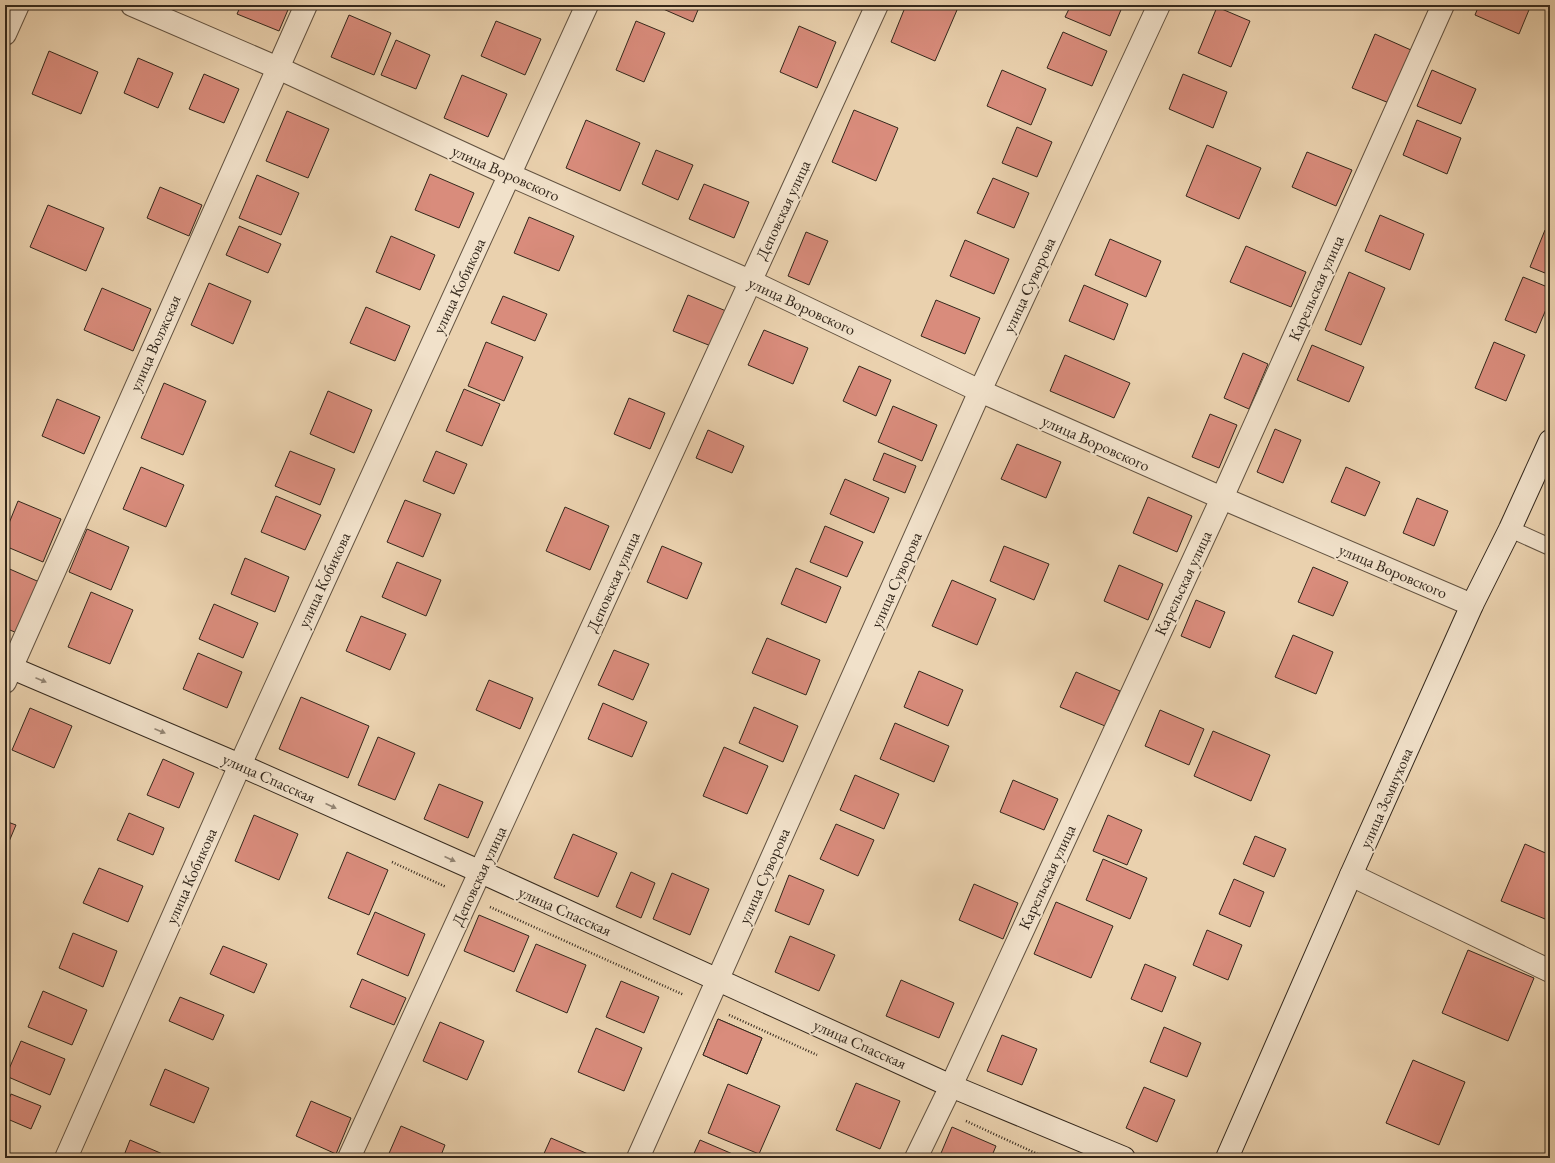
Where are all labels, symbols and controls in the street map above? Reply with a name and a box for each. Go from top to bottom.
street label: улица Воровского [449,140,563,206]
street label: Деповская улица [751,156,816,263]
street label: Карельская улица [1283,231,1349,344]
street label: улица Суворова [998,233,1061,336]
street label: улица Кобикова [428,234,491,337]
street label: улица Воровского [745,272,859,340]
street label: улица Волжская [124,292,186,394]
street label: улица Воровского [1039,410,1153,476]
street label: Карельская улица [1150,527,1217,639]
street label: улица Кобикова [293,528,356,631]
street label: Деповская улица [581,528,645,636]
street label: улица Суворова [865,528,927,631]
street label: улица Воровского [1336,539,1451,603]
one-way arrow [35,678,47,684]
one-way arrow [155,729,167,735]
street label: улица Земнухова [1354,744,1418,852]
street label: улица Спасская [219,748,319,808]
one-way arrow [325,803,337,809]
street label: Карельская улица [1014,821,1081,933]
street label: Деповская улица [447,822,512,929]
street label: улица Кобикова [160,824,222,927]
street label: улица Суворова [733,824,795,927]
one-way arrow [444,856,456,862]
street label: улица Спасская [515,881,615,941]
street label: улица Спасская [810,1014,910,1074]

